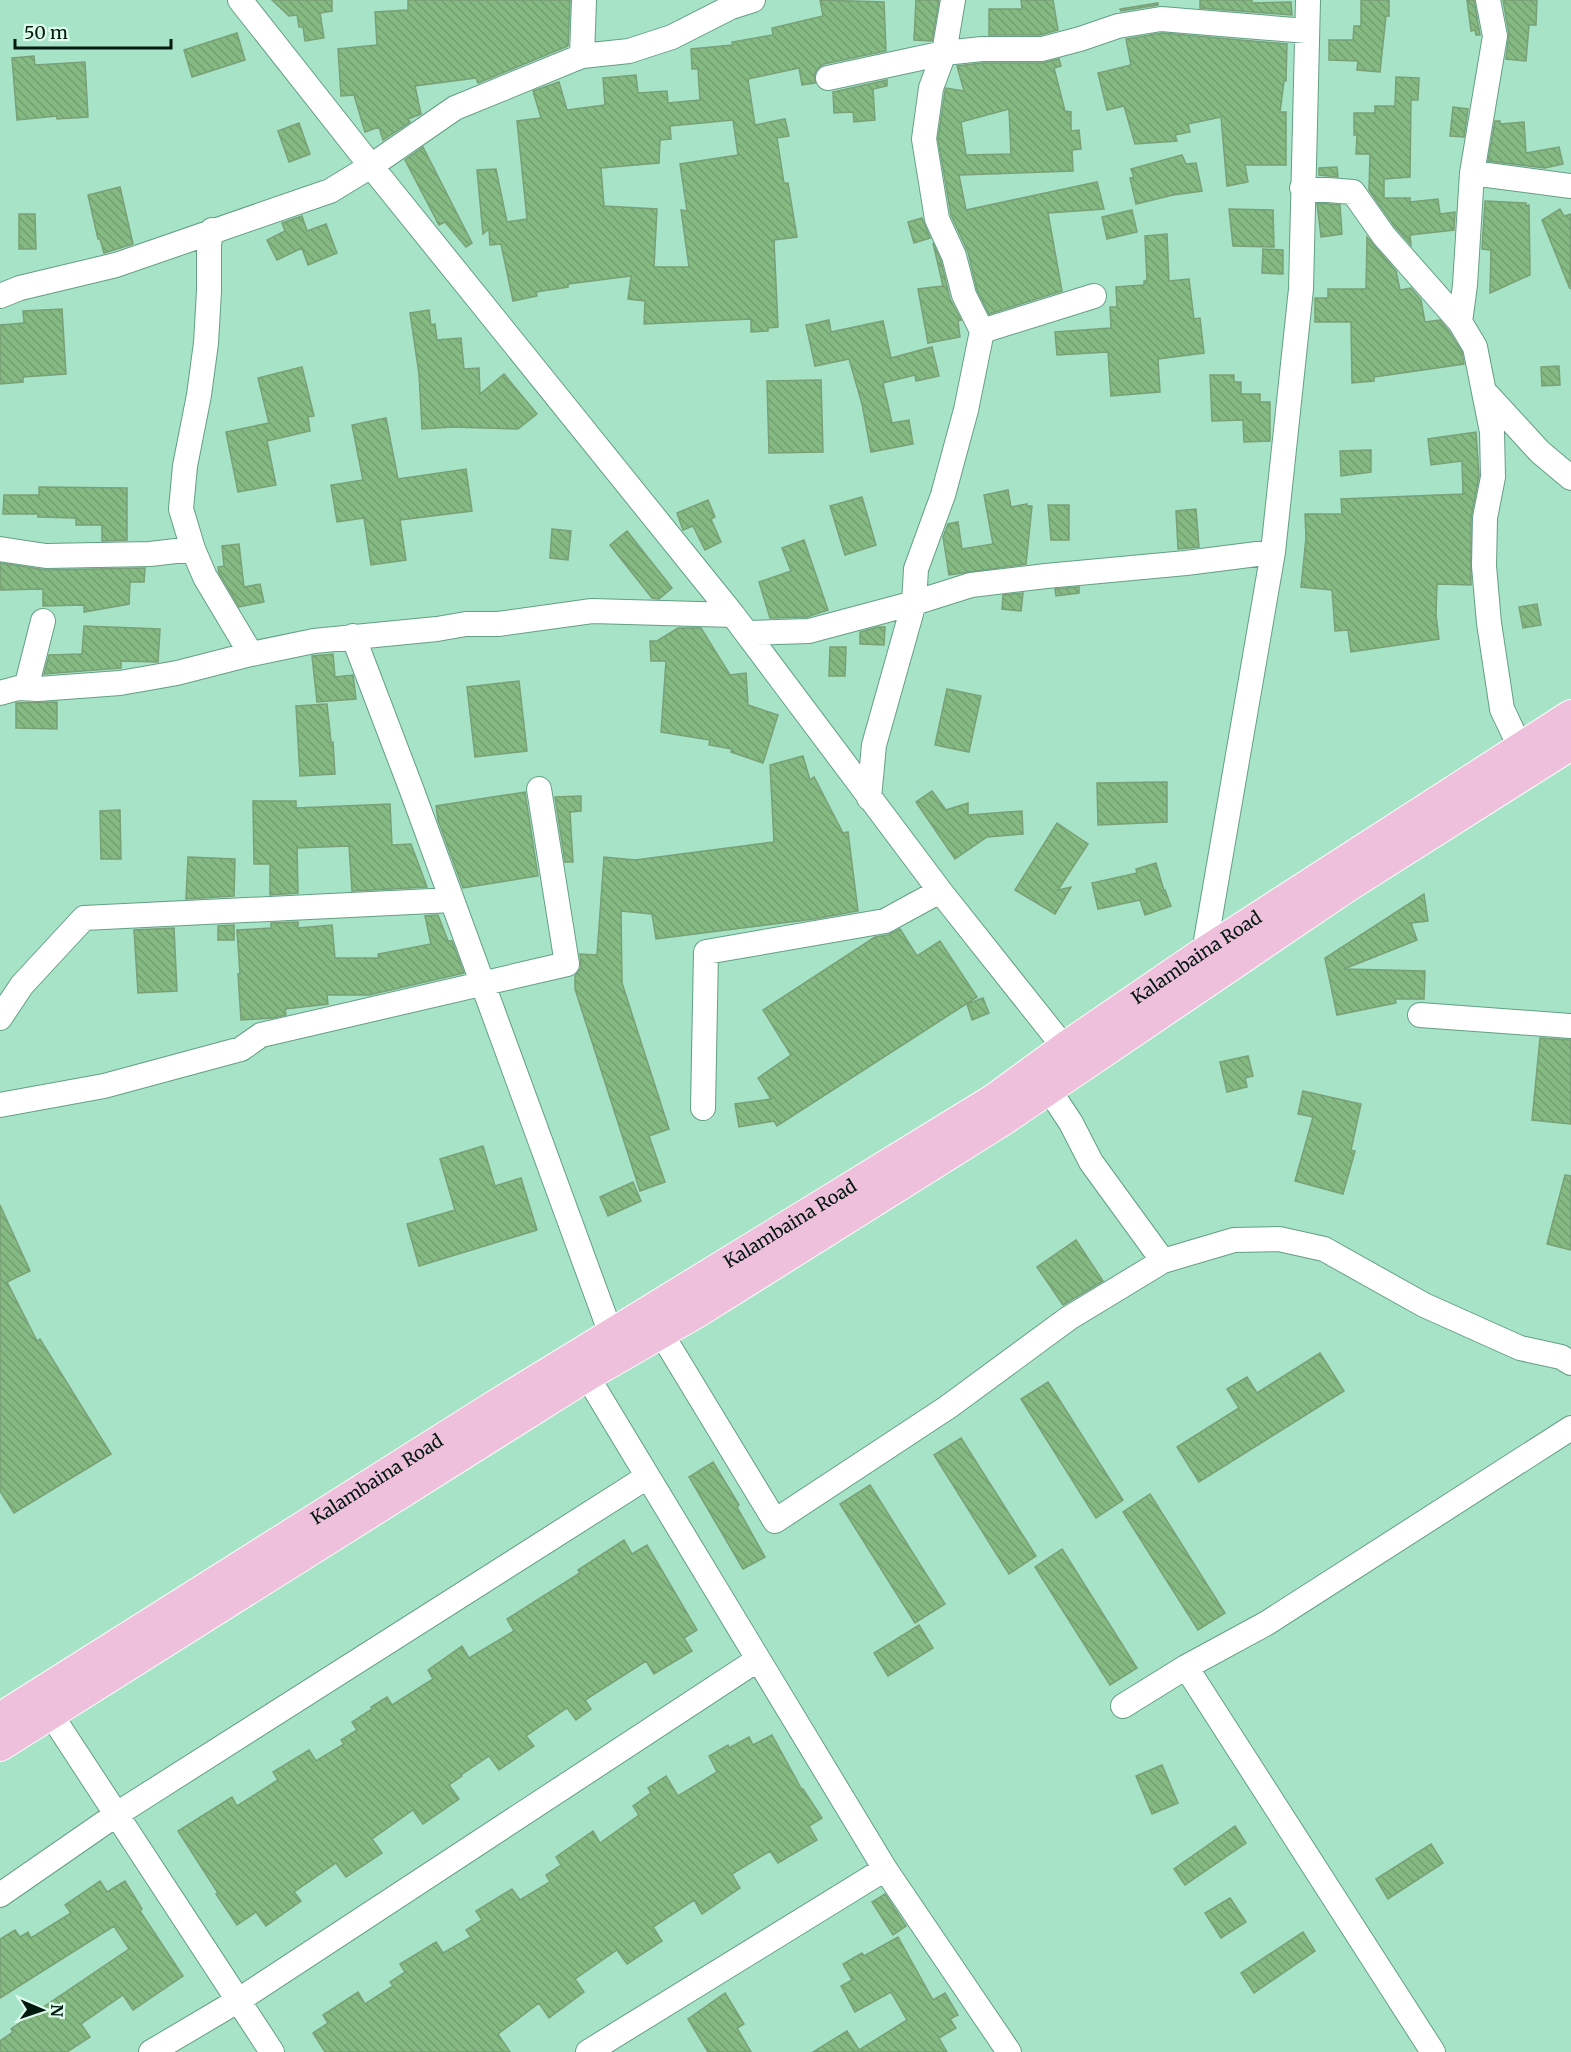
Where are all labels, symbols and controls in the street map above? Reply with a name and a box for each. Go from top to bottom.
scale bar [15,12,171,50]
text: 50 m [24,21,68,44]
street label: Kalambaina Road [1127,906,1266,1009]
street label: Kalambaina Road [719,1174,861,1273]
street label: Kalambaina Road [306,1429,447,1530]
north arrow [12,1980,72,2040]
text: N [47,2004,67,2018]

